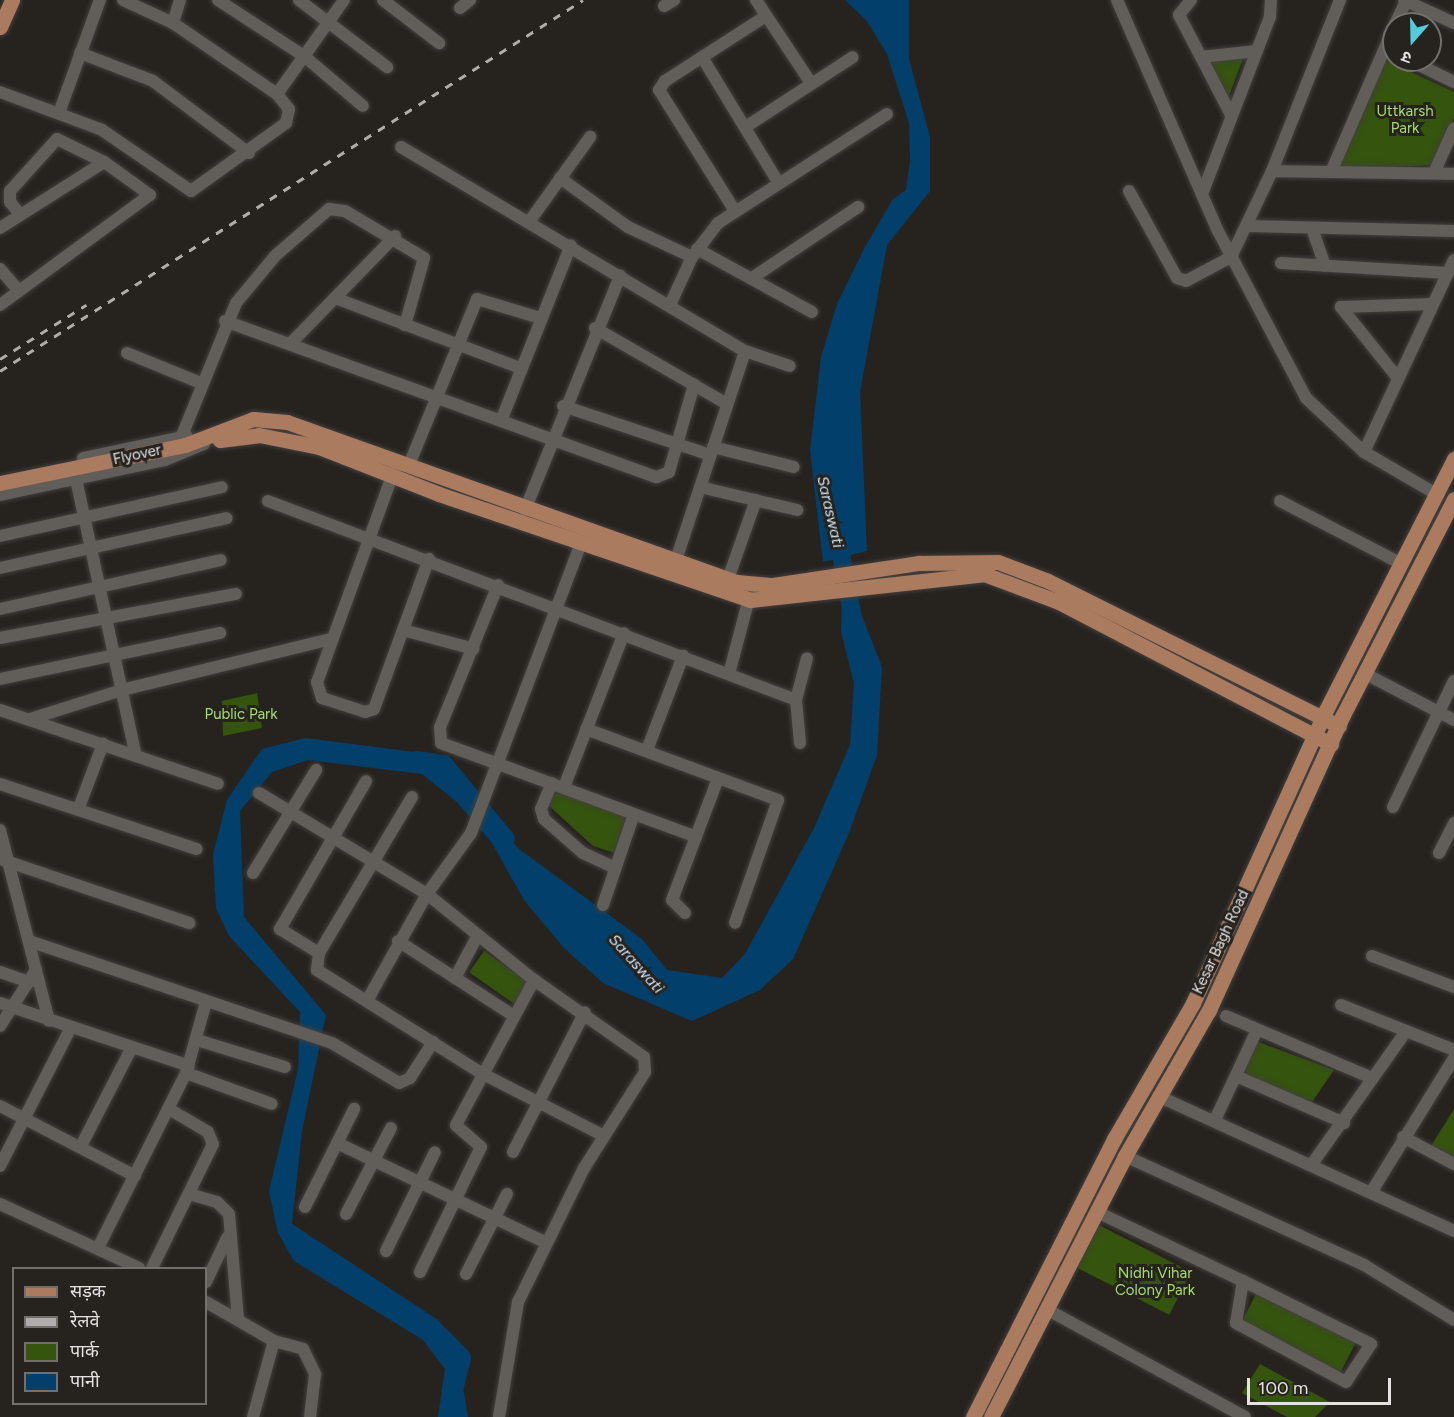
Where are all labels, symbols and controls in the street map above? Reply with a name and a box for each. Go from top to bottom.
north arrow [1382,12,1442,72]
text: उ [1399,47,1414,68]
park label: Uttkarsh Park [1376,102,1434,137]
street label: Flyover [111,441,163,469]
water label: Saraswati [812,474,848,550]
park label: Public Park [205,706,277,724]
street label: Kesar Bagh Road [1189,887,1253,997]
water label: Saraswati [604,930,668,998]
park label: Nidhi Vihar Colony Park [1115,1264,1195,1299]
legend [12,1267,207,1405]
text: सड़क [70,1280,106,1302]
text: रेलवे [70,1310,100,1332]
text: पार्क [70,1340,99,1362]
scale bar [1250,1366,1394,1404]
text: पानी [70,1370,100,1392]
text: 100 m [1258,1377,1308,1399]

